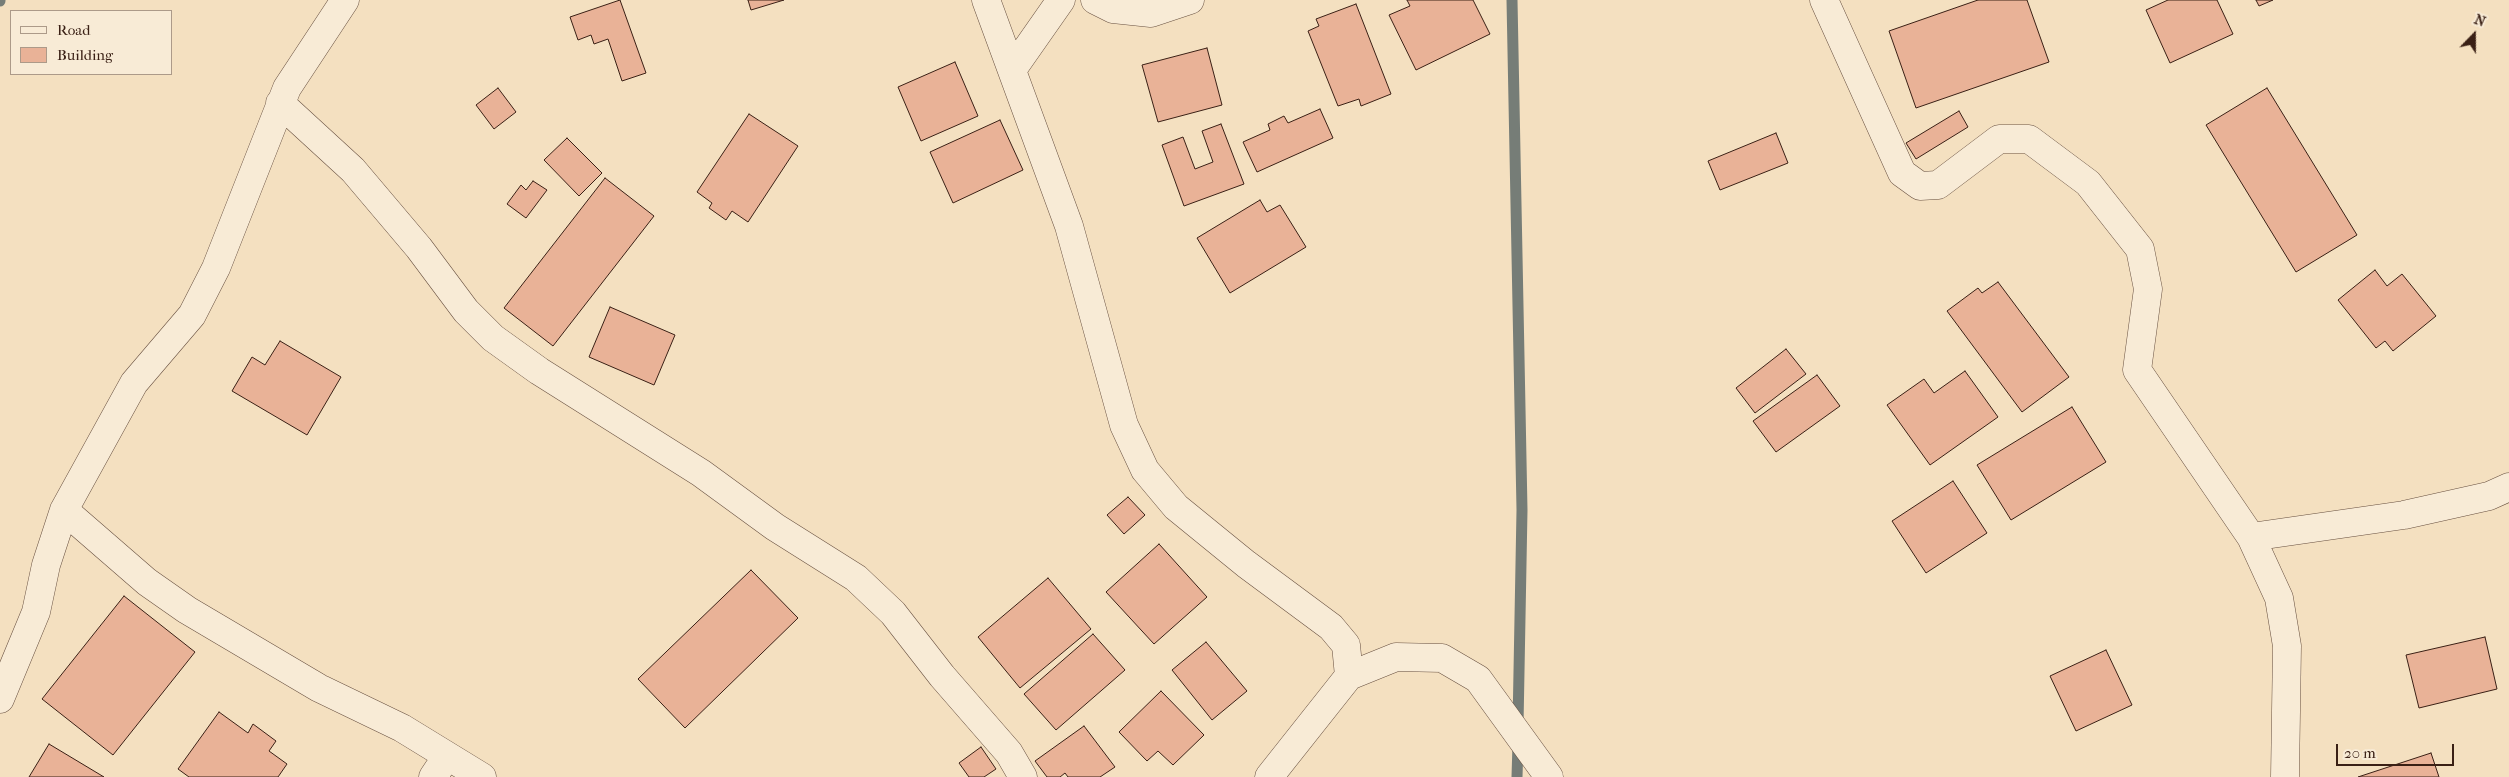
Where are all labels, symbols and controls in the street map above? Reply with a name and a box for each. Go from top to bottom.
legend [10,10,172,75]
north arrow [2449,10,2499,60]
text: N [2472,11,2488,30]
text: Road [57,21,90,39]
text: Building [57,46,113,64]
scale bar [2339,734,2456,766]
text: 20 m [2344,744,2376,762]

